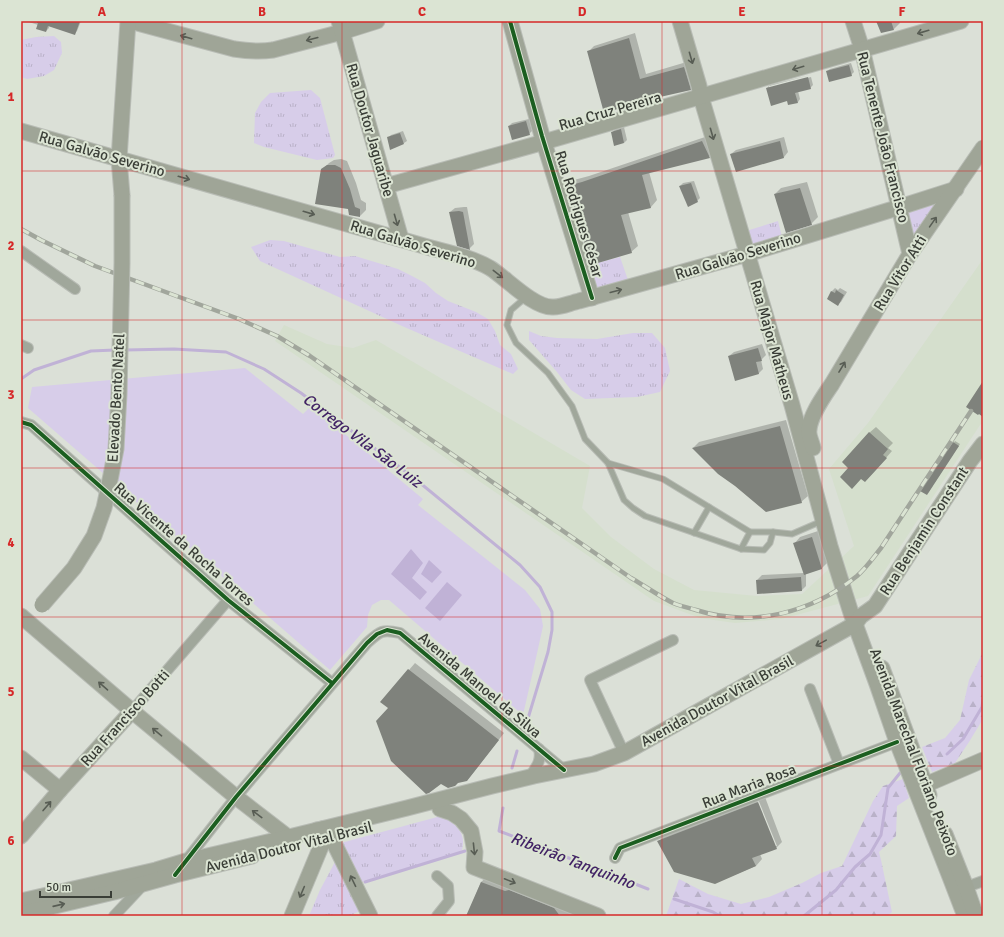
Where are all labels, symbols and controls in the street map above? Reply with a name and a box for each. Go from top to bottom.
text: A [98,4,107,20]
text: B [258,4,266,20]
text: C [418,4,426,20]
text: D [578,4,587,20]
text: E [738,4,746,20]
text: F [899,4,906,20]
one-way arrow [917,29,930,36]
one-way arrow [179,33,192,40]
one-way arrow [306,36,319,43]
street label: Rua Tenente João Francisco [853,50,913,225]
one-way arrow [688,52,695,65]
street label: Rua Doutor Jaguaribe [342,61,398,199]
one-way arrow [792,65,805,72]
street label: Rua Cruz Pereira [557,88,663,134]
text: 1 [7,89,15,105]
street label: Rua Galvão Severino [37,127,167,181]
one-way arrow [709,128,716,141]
street label: Rua Rodrigues César [551,148,607,280]
one-way arrow [177,174,190,182]
one-way arrow [302,210,315,217]
one-way arrow [393,213,400,226]
street label: Rua Galvão Severino [348,216,478,272]
one-way arrow [929,216,937,227]
street label: Rua Galvão Severino [673,228,803,284]
street label: Rua Vitor Atti [870,232,930,314]
text: 2 [7,238,15,254]
one-way arrow [493,270,504,279]
street label: Rua Major Matheus [746,278,798,402]
one-way arrow [609,287,622,294]
street label: Elevado Bento Natel [104,333,128,463]
one-way arrow [839,361,847,373]
text: 3 [7,387,15,403]
water label: Corrego Vila São Luiz [299,389,428,493]
street label: Rua Benjamin Constant [876,463,972,599]
street label: Rua Vicente da Rocha Torres [110,478,258,610]
text: 4 [7,535,15,551]
street label: Avenida Manoel da Silva [415,628,545,742]
one-way arrow [815,639,827,647]
street label: Avenida Marechal Floriano Peixoto [866,646,962,858]
street label: Avenida Doutor Vital Brasil [638,652,796,750]
street label: Rua Francisco Botti [77,666,173,770]
one-way arrow [97,682,108,691]
text: 5 [7,684,15,700]
one-way arrow [151,727,162,736]
street label: Rua Maria Rosa [700,760,798,812]
one-way arrow [42,801,51,811]
one-way arrow [252,810,263,818]
street label: Avenida Doutor Vital Brasil [204,817,374,877]
water label: Ribeirão Tanquinho [508,828,638,894]
text: 6 [7,833,15,849]
one-way arrow [470,842,478,855]
scale bar [40,873,111,899]
one-way arrow [349,875,356,887]
one-way arrow [504,878,516,885]
text: 50 m [46,880,71,895]
one-way arrow [298,885,305,897]
one-way arrow [52,901,65,908]

